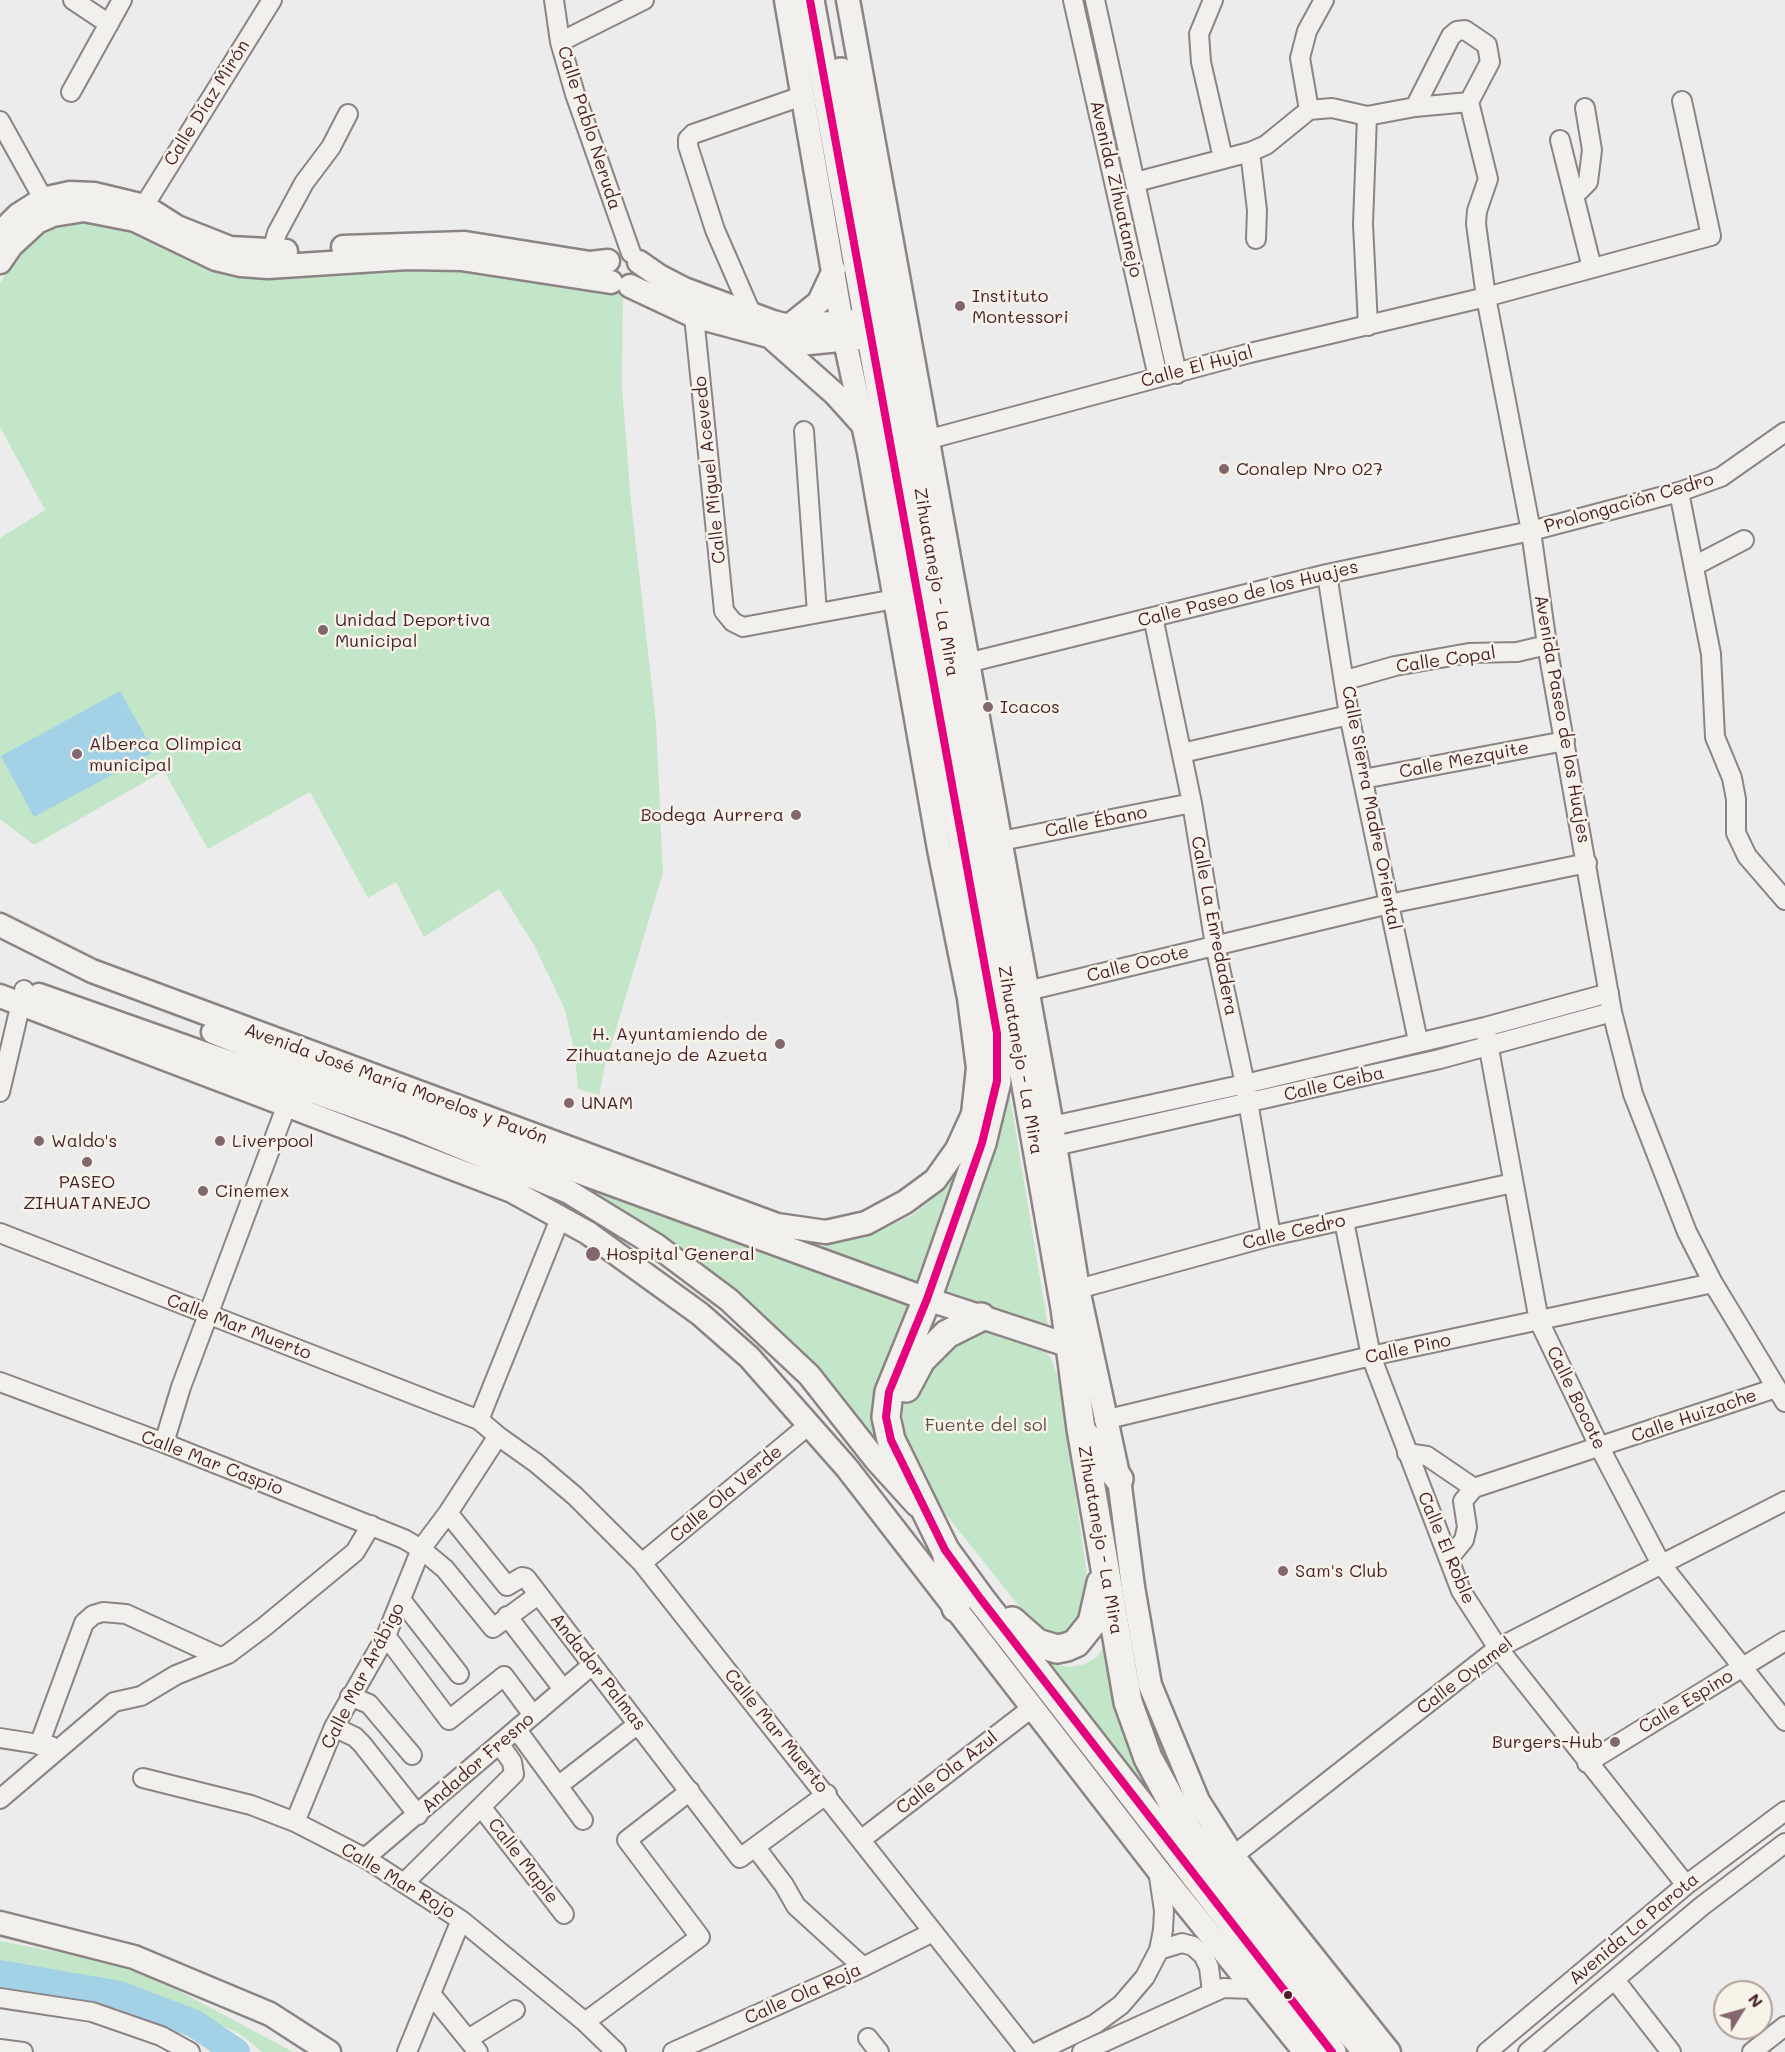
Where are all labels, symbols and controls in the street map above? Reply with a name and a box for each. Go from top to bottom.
street label: Calle Díaz Mirón [160,36,254,170]
street label: Calle Pablo Neruda [552,44,626,212]
street label: Avenida Zihuatanejo [1085,98,1147,280]
place label: Instituto Montessori [972,285,1069,328]
marker: Instituto Montessori [953,299,967,313]
street label: Calle El Hujal [1139,342,1255,392]
street label: Calle Miguel Acevedo [689,375,731,565]
place label: Conalep Nro 027 [1236,458,1383,480]
marker: Conalep Nro 027 [1217,462,1231,476]
street label: Prolongación Cedro [1542,468,1716,538]
street label: Zihuatanejo - La Mira [909,486,963,678]
street label: Calle Paseo de los Huajes [1136,556,1360,632]
street label: Avenida Paseo de los Huajes [1530,593,1594,845]
place label: Unidad Deportiva Municipal [335,609,491,652]
marker: Unidad Deportiva Municipal [316,623,330,637]
street label: Calle Copal [1395,642,1497,678]
street label: Calle Sierra Madre Oriental [1337,684,1405,932]
place label: Icacos [1000,696,1060,718]
marker: Icacos [981,700,995,714]
place label: Alberca Olimpica municipal [89,733,242,776]
street label: Calle Mezquite [1397,737,1531,783]
marker: Alberca Olimpica municipal [70,747,84,761]
street label: Calle Ébano [1043,802,1149,842]
place label: Bodega Aurrera [640,804,784,826]
marker: Bodega Aurrera [789,808,803,822]
street label: Calle La Enredadera [1186,834,1242,1018]
street label: Calle Ocote [1085,941,1191,987]
street label: Zihuatanejo - La Mira [993,964,1047,1156]
street label: Avenida José María Morelos y Pavón [241,1019,551,1149]
place label: H. Ayuntamiendo de Zihuatanejo de Azueta [566,1023,768,1066]
marker: H. Ayuntamiendo de Zihuatanejo de Azueta [773,1037,787,1051]
street label: Calle Ceiba [1282,1062,1386,1106]
place label: UNAM [581,1092,633,1114]
marker: UNAM [562,1096,576,1110]
place label: Waldo's [51,1130,117,1152]
place label: Liverpool [232,1130,314,1152]
marker: Waldo's [32,1134,46,1148]
marker: Liverpool [213,1134,227,1148]
marker: PASEO ZIHUATANEJO [80,1155,94,1169]
place label: PASEO ZIHUATANEJO [23,1171,151,1214]
place label: Cinemex [215,1180,289,1202]
marker: Cinemex [196,1184,210,1198]
street label: Calle Cedro [1240,1210,1348,1254]
place label: Hospital General [606,1243,755,1265]
marker: Hospital General [584,1245,602,1263]
street label: Calle Mar Muerto [164,1289,314,1365]
street label: Calle Pino [1363,1329,1453,1369]
street label: Calle Bocote [1542,1343,1610,1453]
street label: Calle Huizache [1628,1384,1760,1448]
park label: Fuente del sol [925,1414,1047,1436]
street label: Calle Mar Caspio [138,1426,286,1500]
street label: Calle Ola Verde [665,1441,787,1547]
street label: Zihuatanejo - La Mira [1073,1444,1127,1636]
street label: Calle El Roble [1413,1489,1479,1607]
place label: Sam's Club [1295,1560,1388,1582]
marker: Sam's Club [1276,1564,1290,1578]
street label: Calle Mar Arábigo [317,1599,409,1753]
street label: Andador Palmas [545,1609,651,1735]
street label: Calle Oyamel [1413,1633,1517,1719]
street label: Calle Mar Muerto [719,1665,833,1797]
street label: Calle Espino [1635,1665,1737,1739]
street label: Andador Fresno [417,1708,539,1818]
street label: Calle Ola Azul [892,1727,1002,1819]
place label: Burgers-Hub [1492,1731,1603,1753]
marker: Burgers-Hub [1608,1735,1622,1749]
street label: Calle Maple [483,1814,563,1908]
street label: Calle Mar Rojo [337,1838,459,1924]
street label: Avenida La Parota [1565,1868,1703,1990]
street label: Calle Ola Roja [741,1959,865,2029]
north arrow [1713,1980,1773,2040]
unlabelled marker [1282,1989,1294,2001]
text: N [1744,1989,1768,2011]

